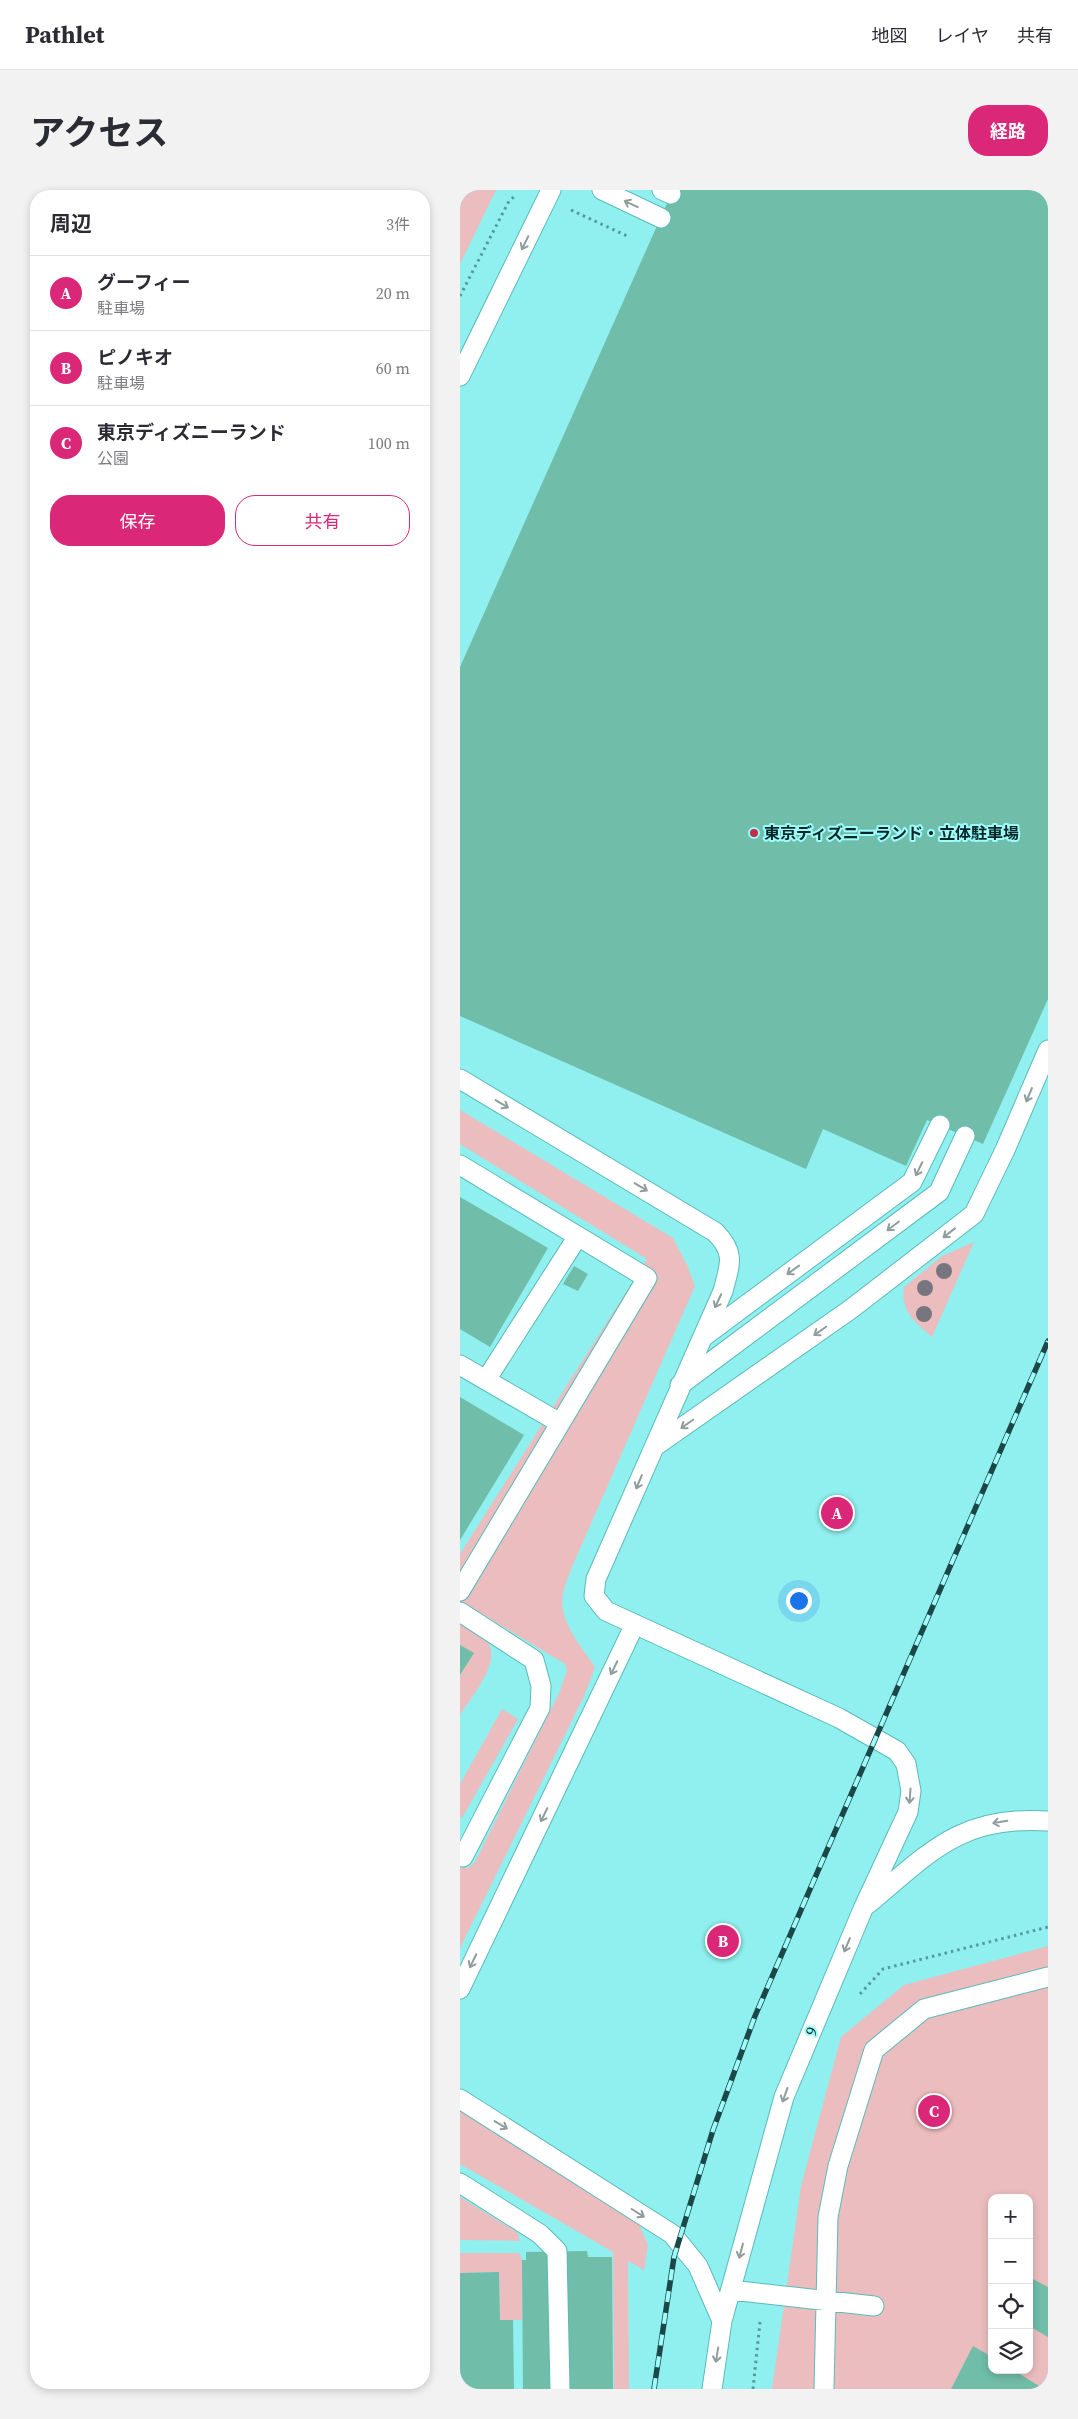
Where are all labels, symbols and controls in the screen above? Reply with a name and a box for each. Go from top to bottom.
text: Pathlet [25,18,104,51]
text: 地図 [872,23,908,48]
text: レイヤ [936,23,989,48]
text: 共有 [1017,23,1053,48]
button: 経路 [968,105,1048,156]
text: アクセス [30,109,168,157]
one-way arrow [624,199,639,208]
text: 周辺 [50,209,92,238]
text: 3件 [386,213,410,235]
one-way arrow [520,235,529,250]
text: グーフィー [97,269,190,295]
text: A [61,282,71,304]
text: 20 m [376,282,410,304]
text: 駐車場 [97,297,145,319]
text: ピノキオ [97,344,173,370]
text: B [61,357,71,379]
text: 60 m [376,357,410,379]
text: 駐車場 [97,372,145,394]
text: 東京ディズニーランド [97,419,286,445]
text: C [61,432,71,454]
text: 100 m [368,432,410,454]
text: 公園 [97,447,129,469]
button: 保存 [50,495,225,546]
button: 共有 [235,495,410,546]
place label: 東京ディズニーランド・立体駐車場 [764,822,1019,844]
marker: 東京ディズニーランド・立体駐車場 [748,827,760,839]
one-way arrow [1023,1087,1033,1102]
one-way arrow [494,1100,508,1110]
one-way arrow [913,1161,923,1176]
one-way arrow [634,1183,648,1193]
one-way arrow [886,1221,900,1231]
one-way arrow [943,1228,956,1239]
one-way arrow [786,1265,800,1275]
one-way arrow [713,1293,722,1308]
one-way arrow [813,1326,827,1336]
one-way arrow [680,1419,694,1429]
one-way arrow [634,1474,644,1489]
pin: A [821,1494,853,1532]
your location [786,1588,812,1614]
one-way arrow [609,1660,618,1675]
one-way arrow [905,1788,915,1804]
one-way arrow [539,1807,548,1822]
one-way arrow [992,1818,1008,1828]
pin: B [707,1922,739,1960]
one-way arrow [842,1937,852,1952]
one-way arrow [468,1953,477,1968]
street label: 9 [799,2023,823,2039]
one-way arrow [780,2087,789,2102]
pin: C [918,2092,950,2130]
one-way arrow [494,2120,508,2130]
map controls [988,2194,1033,2374]
button: + [988,2194,1033,2239]
one-way arrow [631,2208,645,2218]
button: − [988,2239,1033,2284]
one-way arrow [735,2243,745,2259]
button: locate [988,2284,1033,2329]
button: layers [988,2329,1033,2374]
one-way arrow [711,2347,721,2363]

